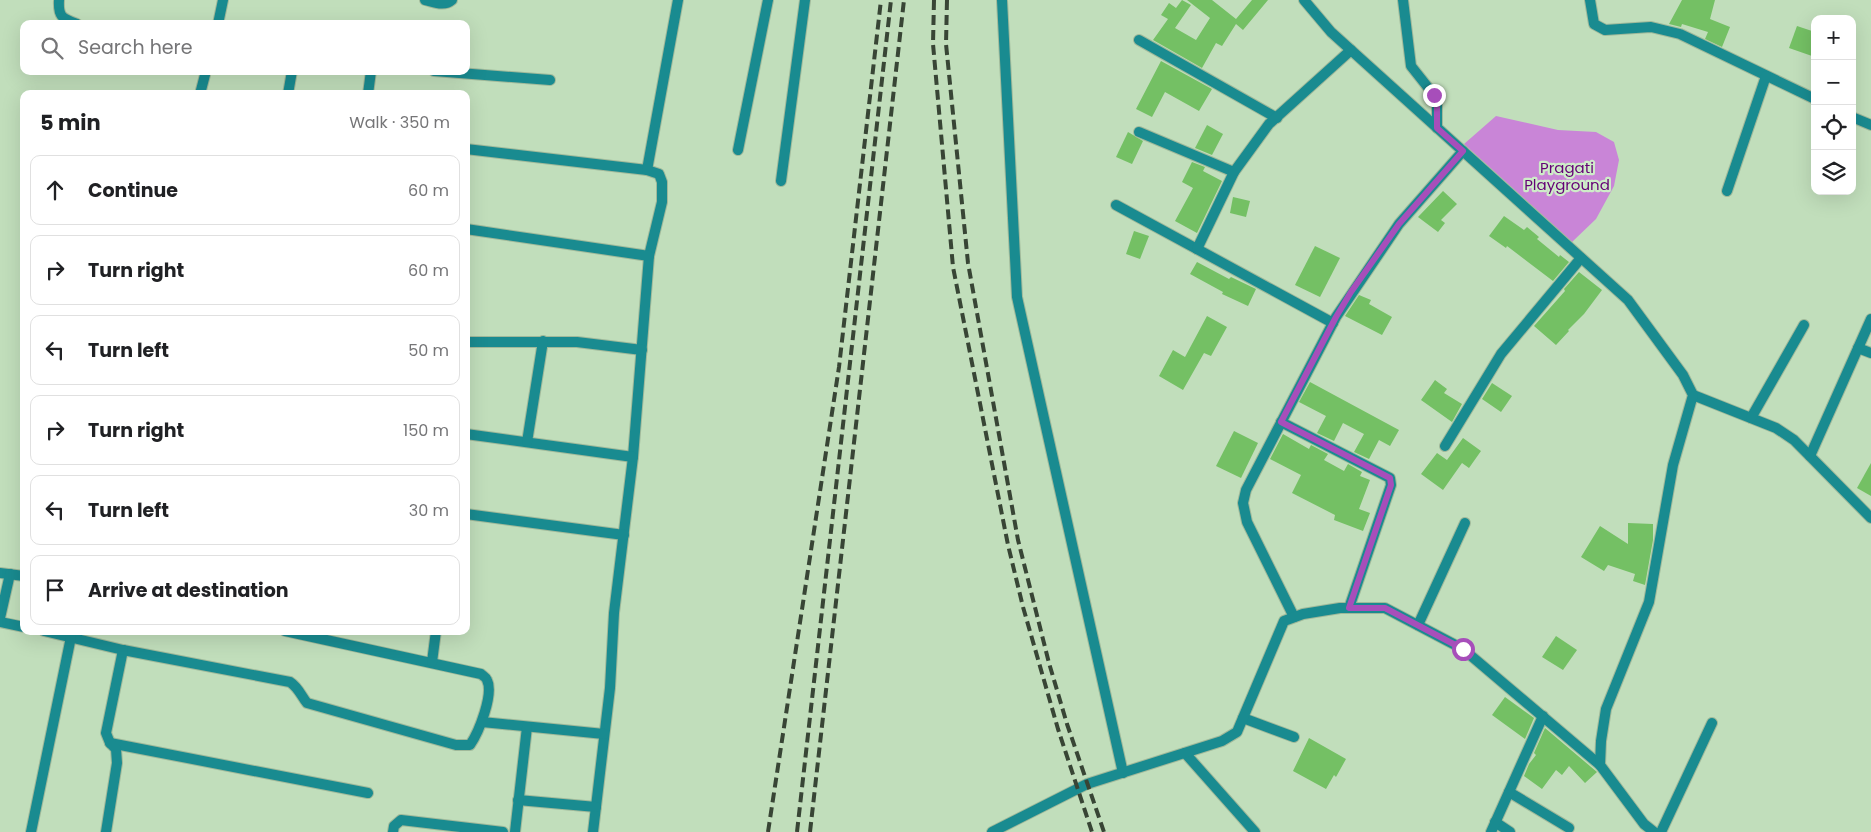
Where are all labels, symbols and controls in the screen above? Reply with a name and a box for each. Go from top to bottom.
map controls [1811,15,1856,195]
button: + [1811,15,1856,60]
search box [20,20,470,75]
icon: search [38,34,66,62]
text: Search here [78,34,192,61]
button: − [1811,60,1856,105]
route end [1423,84,1446,107]
button: locate [1811,105,1856,150]
text: 5 min [40,108,101,137]
text: Walk · 350 m [349,111,450,134]
button: layers [1811,150,1856,195]
park label: Pragati Playground [1524,157,1610,195]
icon: ahead [41,176,69,204]
text: Continue [88,177,178,204]
text: 60 m [408,179,449,202]
icon: right [41,256,69,284]
text: Turn right [88,257,184,284]
text: 60 m [408,259,449,282]
icon: left [41,336,69,364]
text: Turn left [88,337,169,364]
text: 50 m [408,339,449,362]
icon: right [41,416,69,444]
text: Turn right [88,417,184,444]
text: 150 m [403,419,449,442]
icon: left [41,496,69,524]
text: Turn left [88,497,169,524]
text: 30 m [409,499,449,522]
icon: arrive [41,576,69,604]
text: Arrive at destination [88,577,289,604]
route start [1452,638,1475,661]

